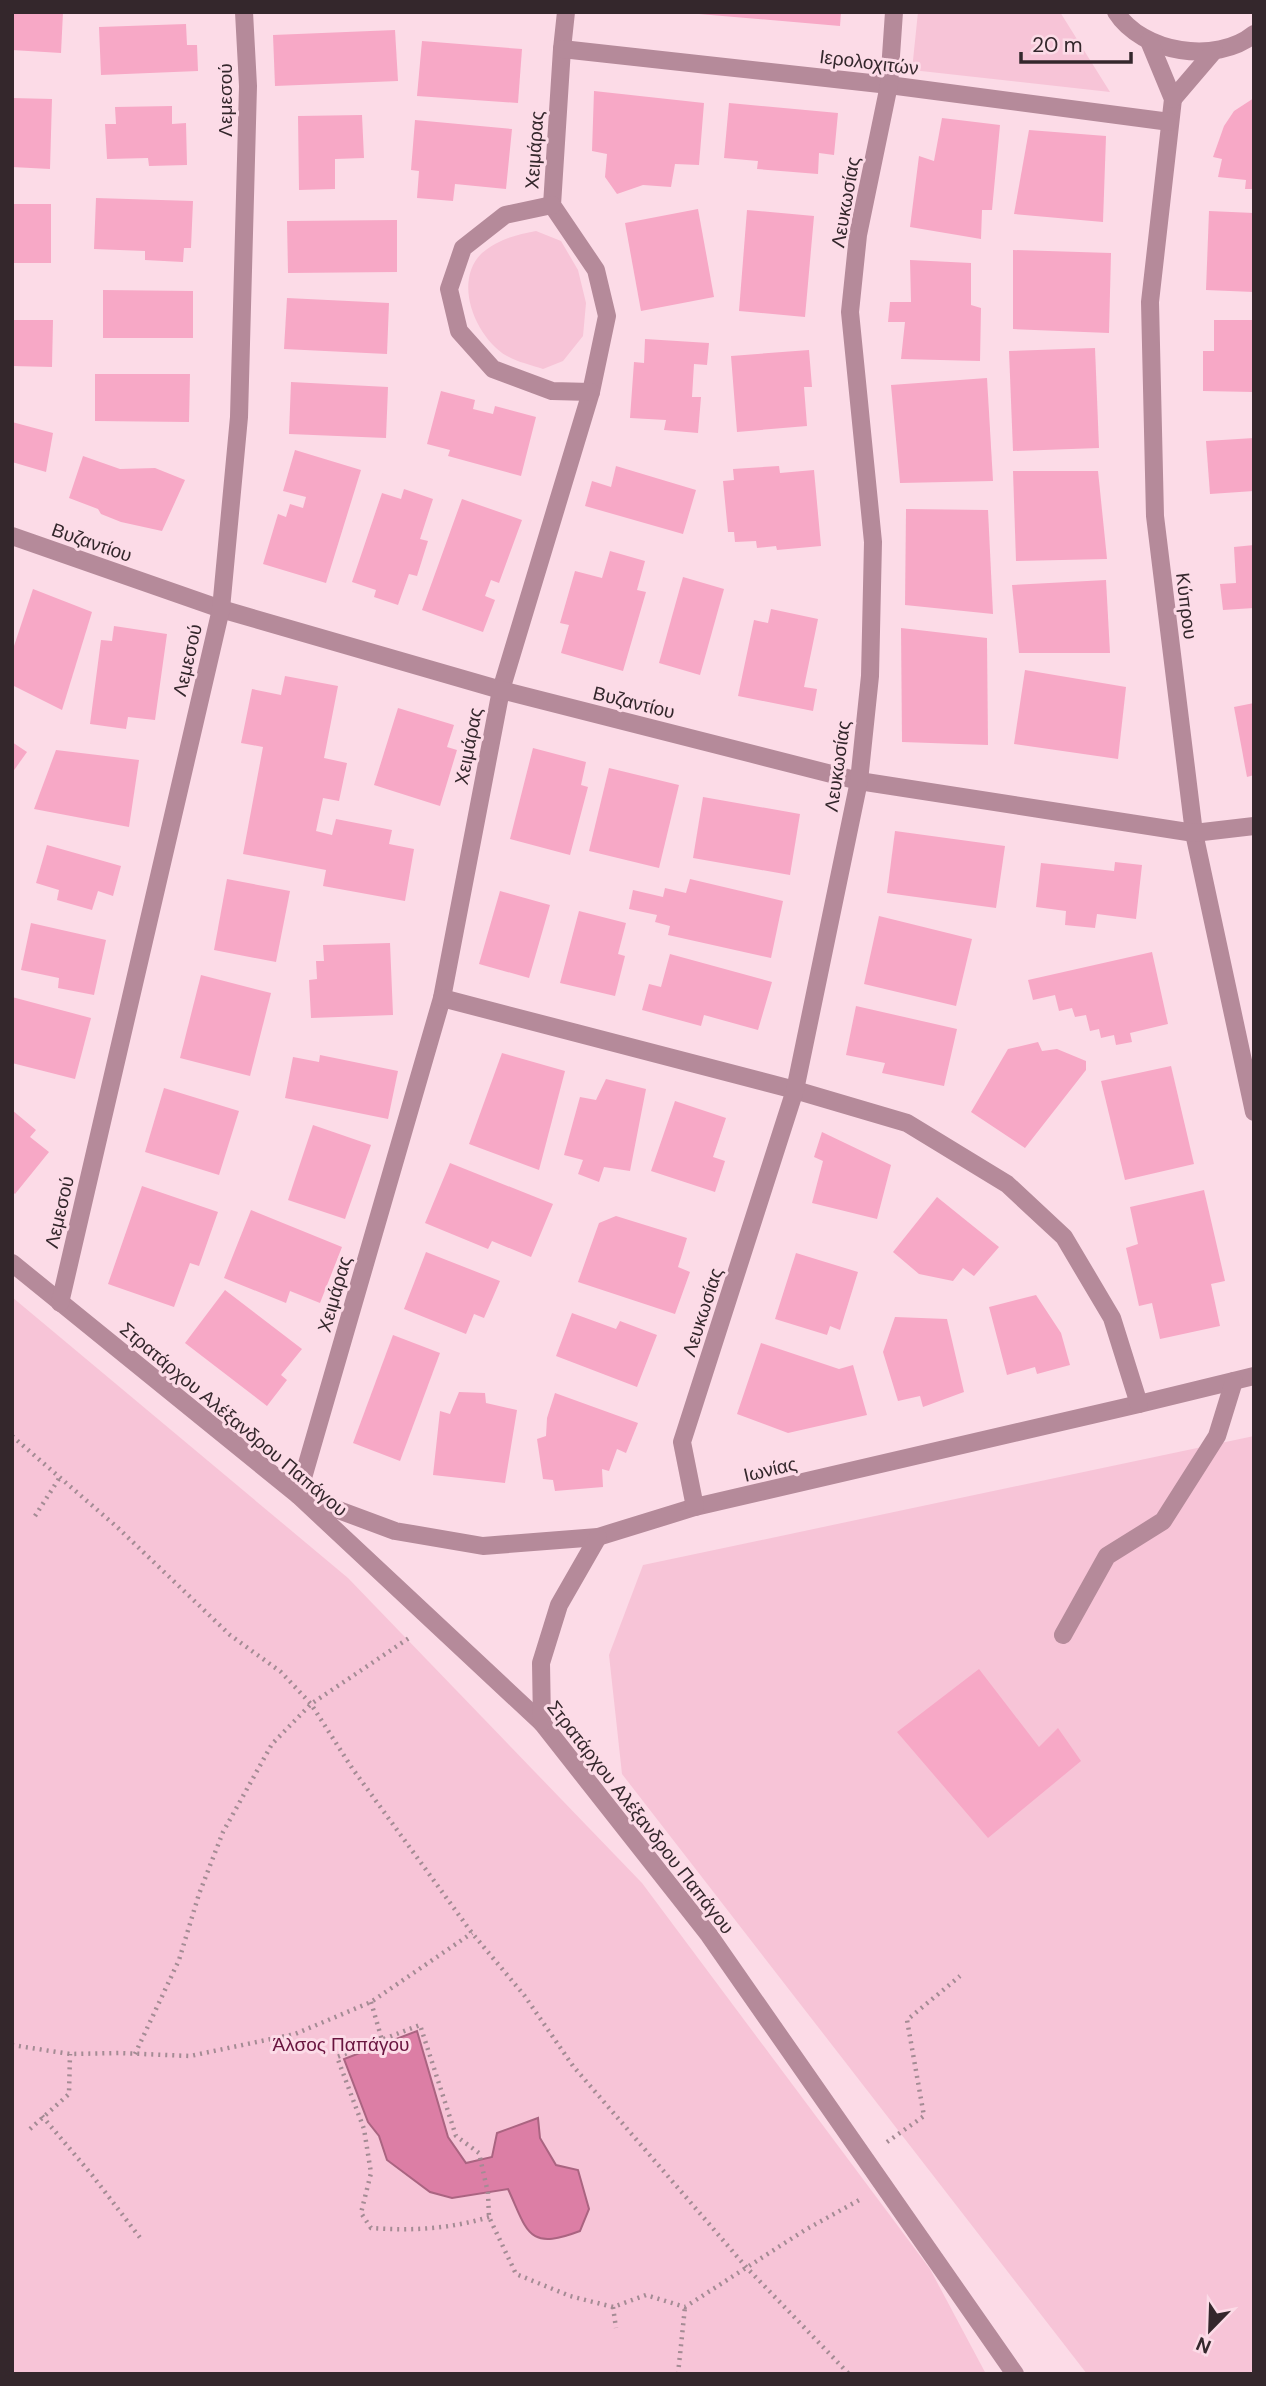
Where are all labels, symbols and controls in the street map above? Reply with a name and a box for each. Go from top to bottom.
scale bar [1021,21,1131,65]
text: 20 m [1032,31,1083,59]
street label: Ιερολοχιτών [818,44,920,81]
street label: Λεμεσού [213,63,238,137]
street label: Χειμάρας [519,110,550,190]
street label: Λευκωσίας [825,155,866,249]
street label: Βυζαντίου [48,517,135,568]
street label: Κύπρου [1170,571,1203,641]
street label: Λεμεσού [167,622,208,699]
street label: Βυζαντίου [590,680,677,725]
street label: Χειμάρας [449,705,488,787]
street label: Λευκωσίας [819,719,856,813]
street label: Λεμεσού [39,1174,80,1251]
street label: Χειμάρας [312,1253,357,1335]
street label: Λευκωσίας [676,1265,729,1360]
street label: Στρατάρχου Αλέξανδρου Παπάγου [115,1317,353,1522]
street label: Ιωνίας [741,1451,799,1488]
street label: Στρατάρχου Αλέξανδρου Παπάγου [542,1696,740,1939]
park label: Άλσος Παπάγου [273,2032,409,2057]
north arrow [1175,2295,1245,2365]
text: N [1192,2331,1215,2359]

